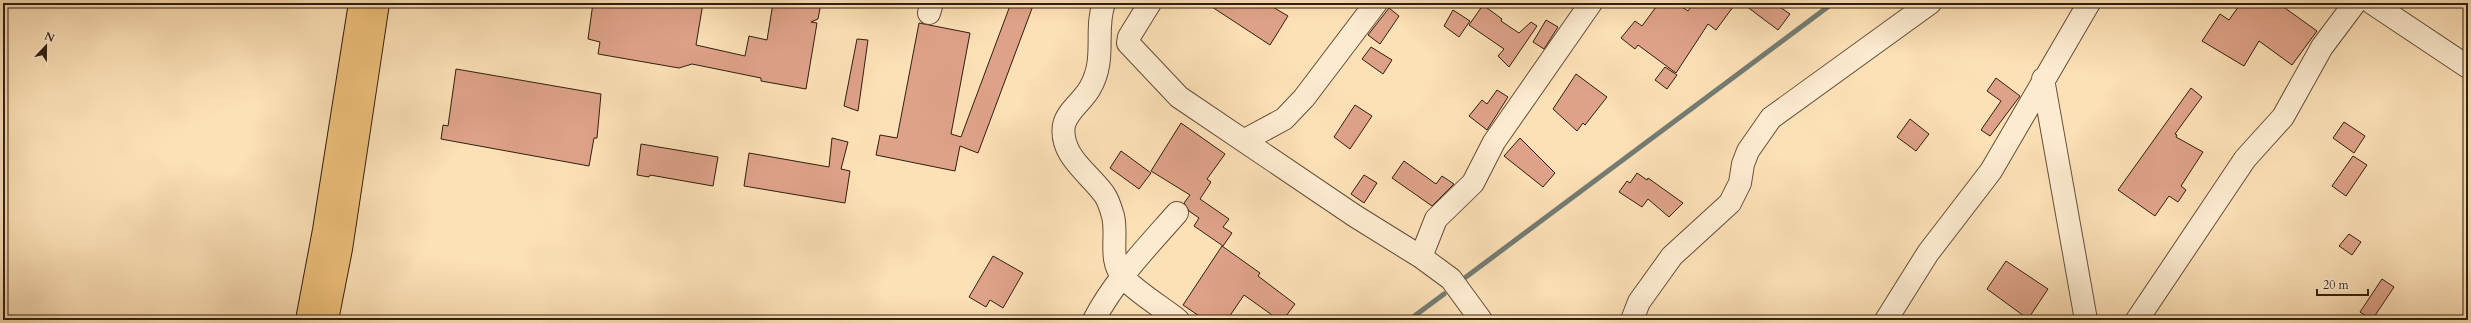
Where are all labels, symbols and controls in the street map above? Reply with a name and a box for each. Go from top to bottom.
north arrow [26,26,66,66]
text: N [42,28,57,46]
scale bar [2317,271,2368,297]
text: 20 m [2323,277,2350,293]

